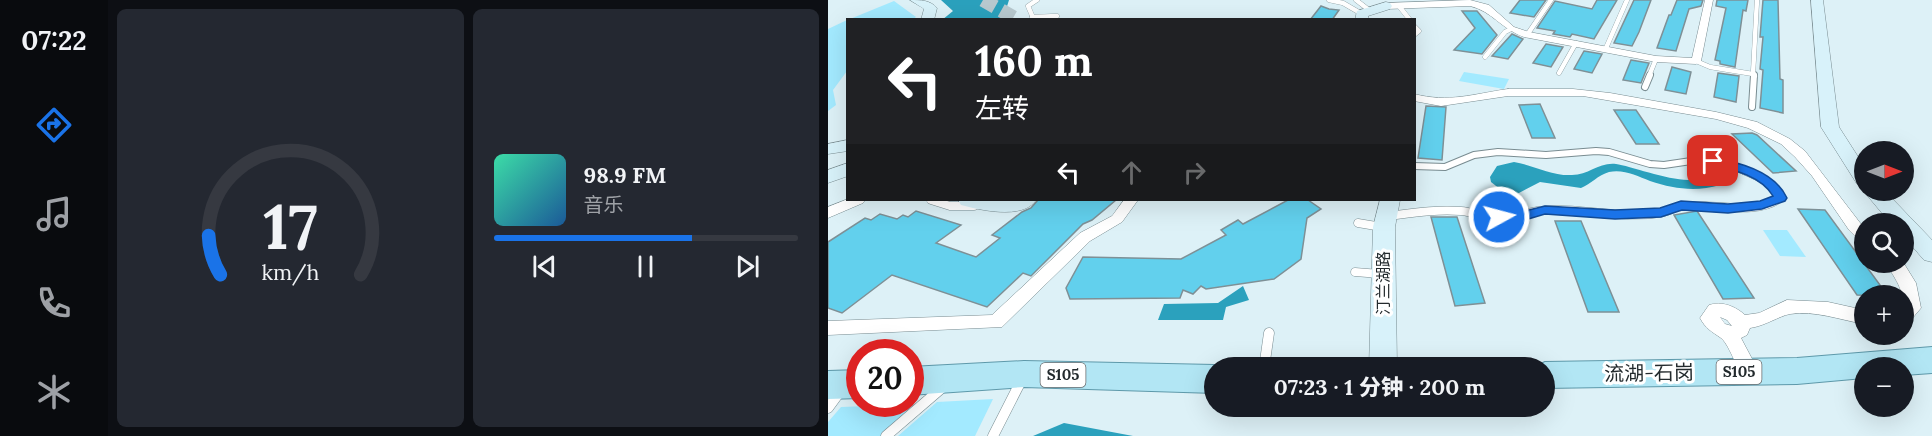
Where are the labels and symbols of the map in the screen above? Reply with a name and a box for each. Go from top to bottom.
pin [1687,135,1738,186]
north arrow [1854,141,1914,201]
position arrow [1467,185,1531,249]
street label: 汀兰湖路 [1373,251,1393,315]
speed limit sign: 20 [846,339,924,417]
street label: 流湖-石岗 [1604,359,1694,386]
road number: S105 [1716,360,1762,384]
road number: S105 [1040,363,1086,387]

